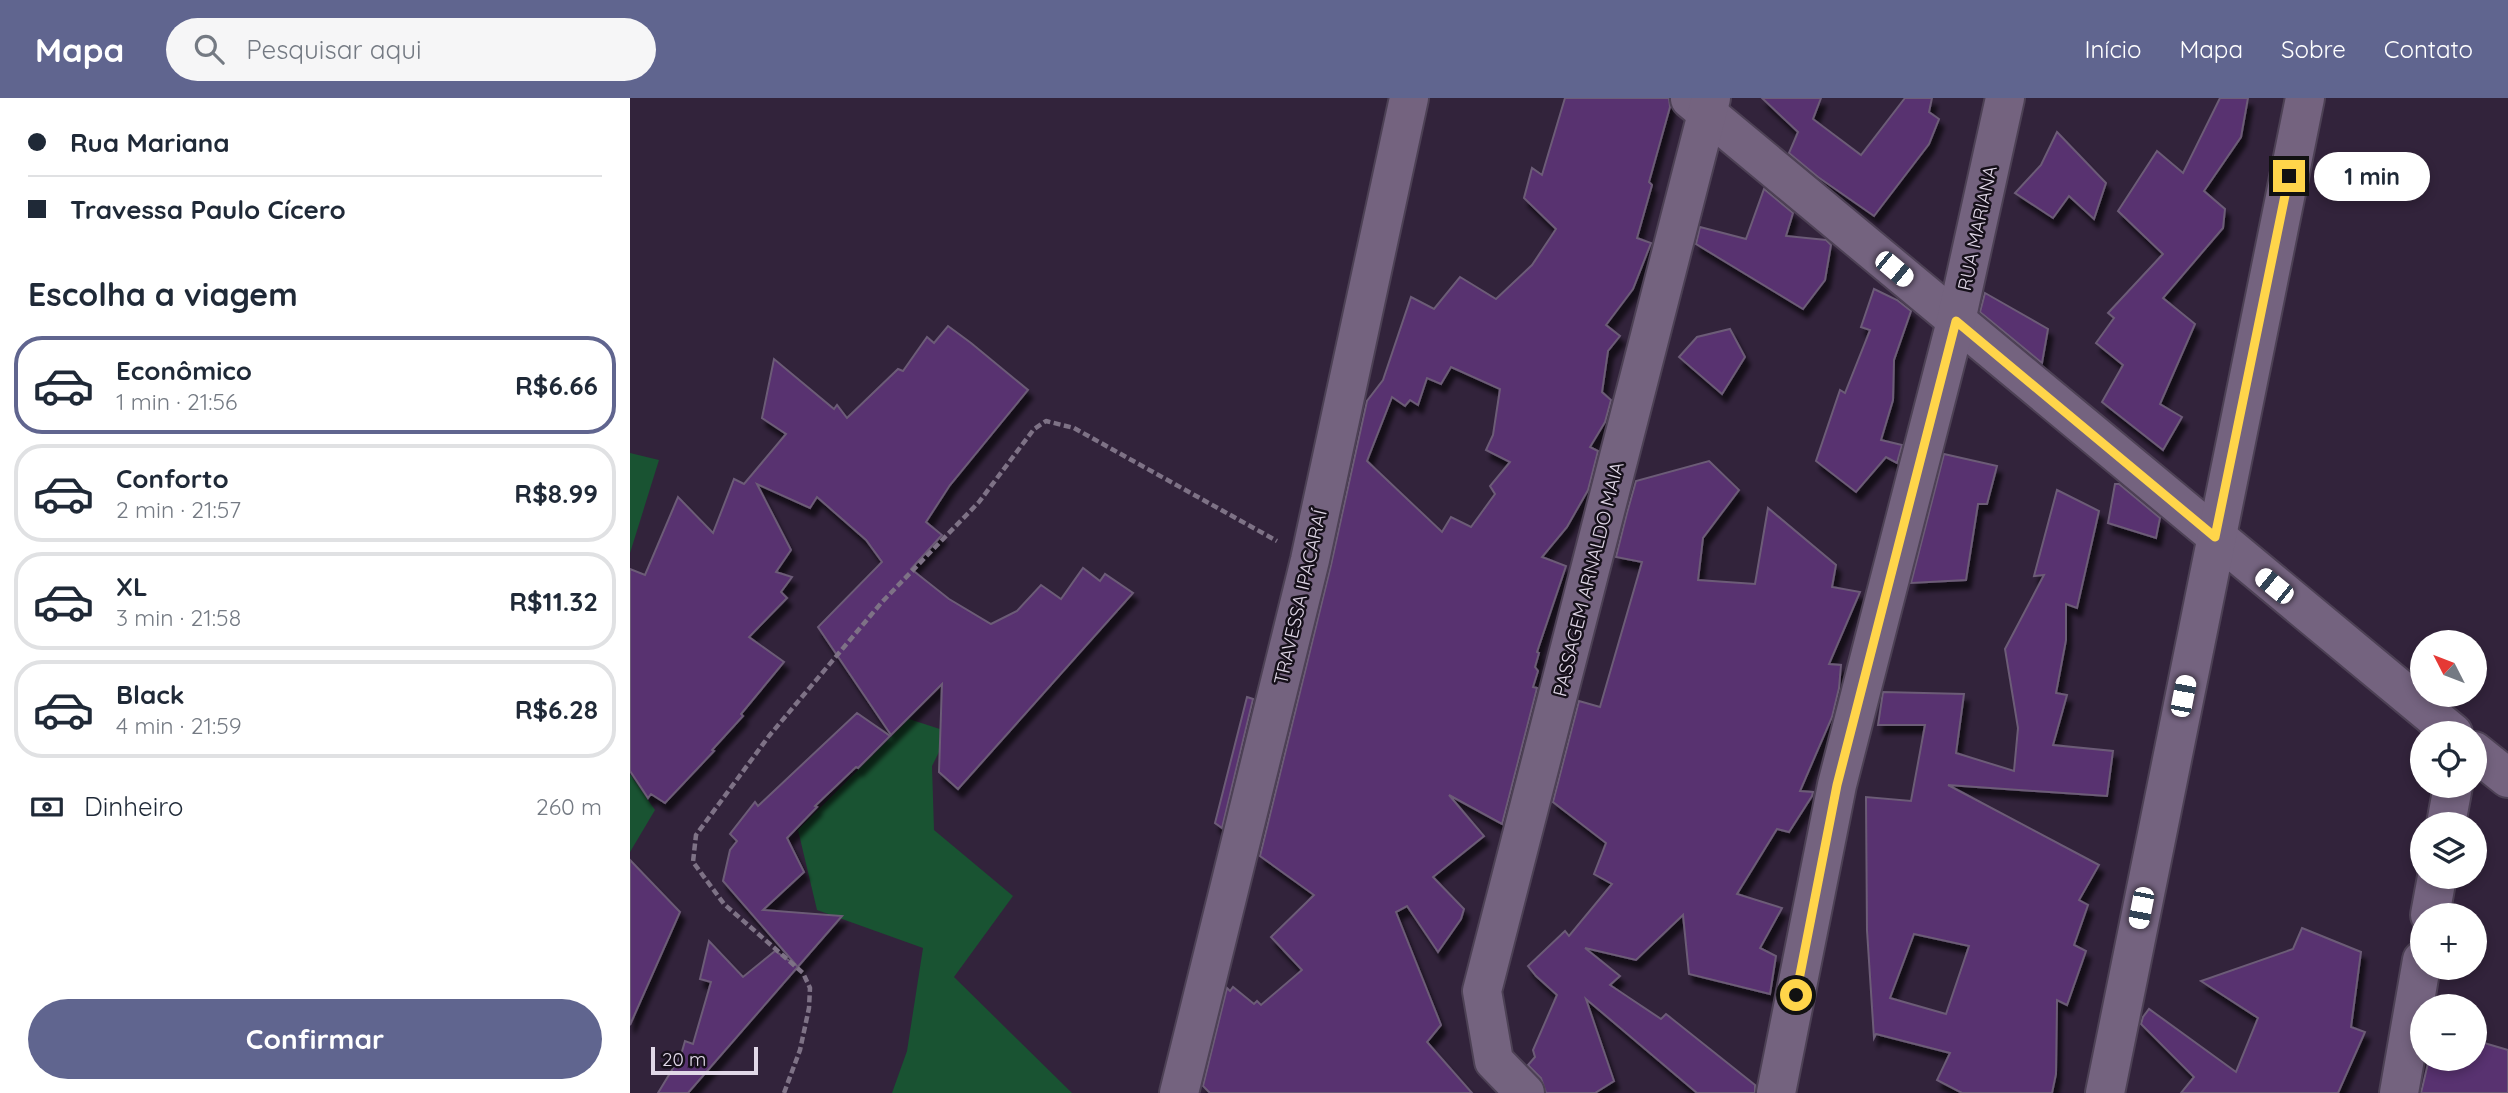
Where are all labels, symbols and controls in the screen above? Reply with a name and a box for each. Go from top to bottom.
search box [166,18,656,81]
text: Mapa [35,29,124,70]
icon: search [190,30,228,68]
text: Pesquisar aqui [246,33,422,66]
text: Início [2084,34,2141,64]
text: Mapa [2179,34,2243,64]
text: Sobre [2281,34,2346,64]
text: Contato [2384,34,2473,64]
text: Rua Mariana [70,126,230,159]
callout: 1 min [2314,152,2429,200]
route end [2273,160,2305,192]
text: 1 min [2344,162,2400,191]
street label: RUA MARIANA [1952,163,2002,293]
text: Travessa Paulo Cícero [70,193,346,226]
car [1872,247,1917,291]
text: Escolha a viagem [28,274,298,314]
icon: car [32,354,95,417]
text: Econômico [116,354,252,387]
text: R$6.66 [515,369,598,402]
text: 1 min · 21:56 [116,387,238,416]
street label: PASSAGEM ARNALDO MAIA [1547,459,1629,699]
icon: car [32,462,95,525]
text: Conforto [116,462,229,495]
text: R$8.99 [514,477,598,510]
text: 2 min · 21:57 [116,495,241,524]
street label: TRAVESSA IPACARAÍ [1268,506,1332,687]
car [2252,565,2297,607]
icon: car [32,570,95,633]
text: XL [116,570,148,603]
text: R$11.32 [509,585,598,618]
text: 3 min · 21:58 [116,603,241,632]
north arrow [2410,630,2487,707]
map controls [2410,630,2487,1071]
car [2169,673,2198,719]
icon: car [32,678,95,741]
text: Black [116,678,185,711]
text: R$6.28 [515,693,598,726]
text: 4 min · 21:59 [116,711,242,740]
button: locate [2410,721,2487,798]
icon: cash [28,788,66,826]
text: Dinheiro [84,790,183,823]
text: 260 m [536,792,602,821]
button: layers [2410,812,2487,889]
car [2127,885,2156,931]
button: + [2410,903,2487,980]
route start [1780,979,1812,1011]
button: − [2410,994,2487,1071]
button: Confirmar [28,999,602,1079]
scale bar [651,1044,758,1076]
text: 20 m [662,1047,706,1071]

